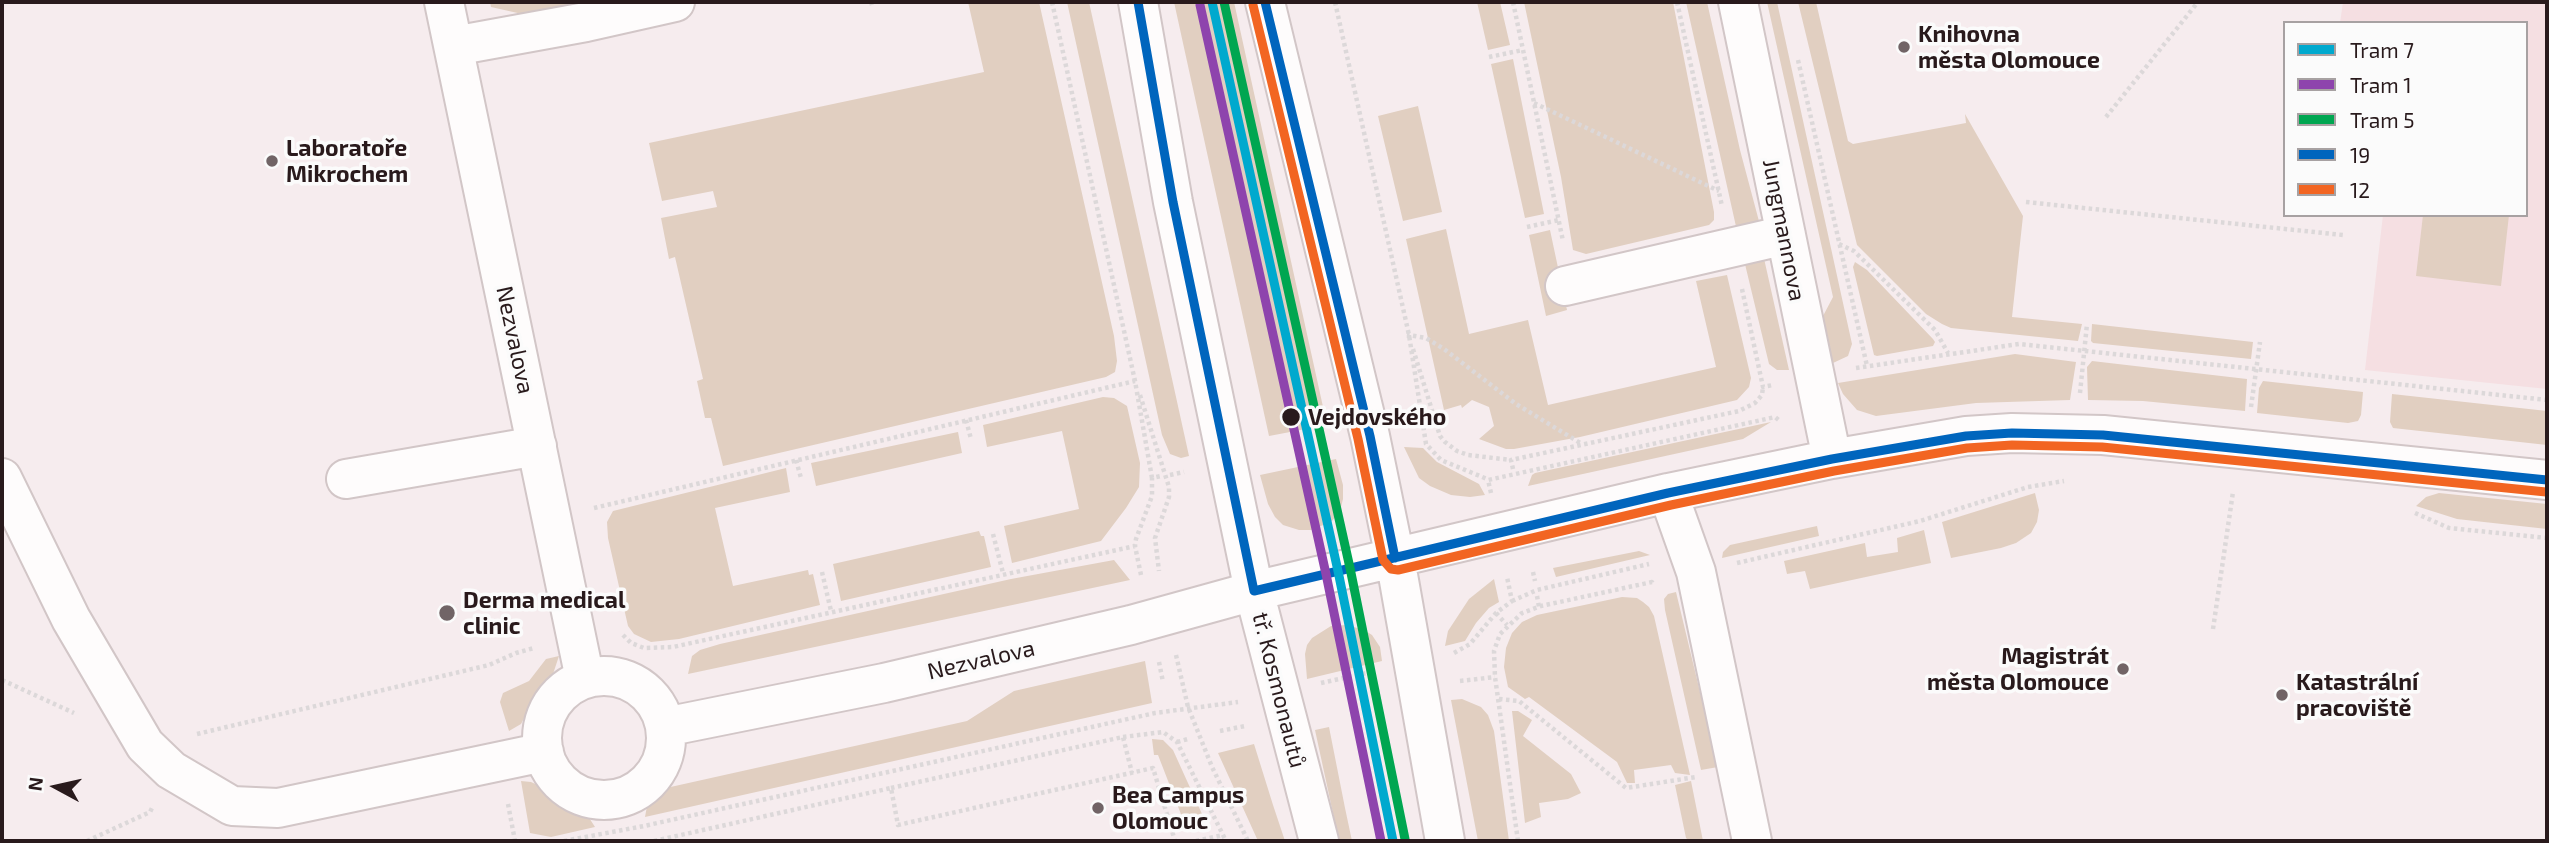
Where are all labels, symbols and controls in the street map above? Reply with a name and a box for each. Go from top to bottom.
place label: Knihovna města Olomouce [1918,20,2100,74]
legend [2283,21,2528,217]
text: Tram 7 [2350,37,2414,62]
marker: Knihovna města Olomouce [1896,39,1912,55]
text: Tram 1 [2350,72,2412,97]
text: Tram 5 [2350,107,2415,132]
place label: Laboratoře Mikrochem [286,134,408,188]
text: 19 [2350,142,2370,167]
marker: Laboratoře Mikrochem [264,153,280,169]
street label: Jungmannova [1757,157,1811,303]
text: 12 [2350,177,2370,202]
street label: Nezvalova [490,284,540,396]
place label: Vejdovského [1308,403,1446,431]
marker: Vejdovského [1280,406,1302,428]
place label: Derma medical clinic [463,586,626,640]
marker: Derma medical clinic [437,603,457,623]
street label: tř. Kosmonautů [1246,609,1312,771]
street label: Nezvalova [925,634,1037,686]
place label: Magistrát města Olomouce [1927,642,2109,696]
marker: Magistrát města Olomouce [2115,661,2131,677]
place label: Katastrální pracoviště [2296,668,2418,722]
marker: Katastrální pracoviště [2274,687,2290,703]
north arrow [21,752,91,822]
text: N [22,776,47,792]
place label: Bea Campus Olomouc [1112,781,1244,835]
marker: Bea Campus Olomouc [1090,800,1106,816]

